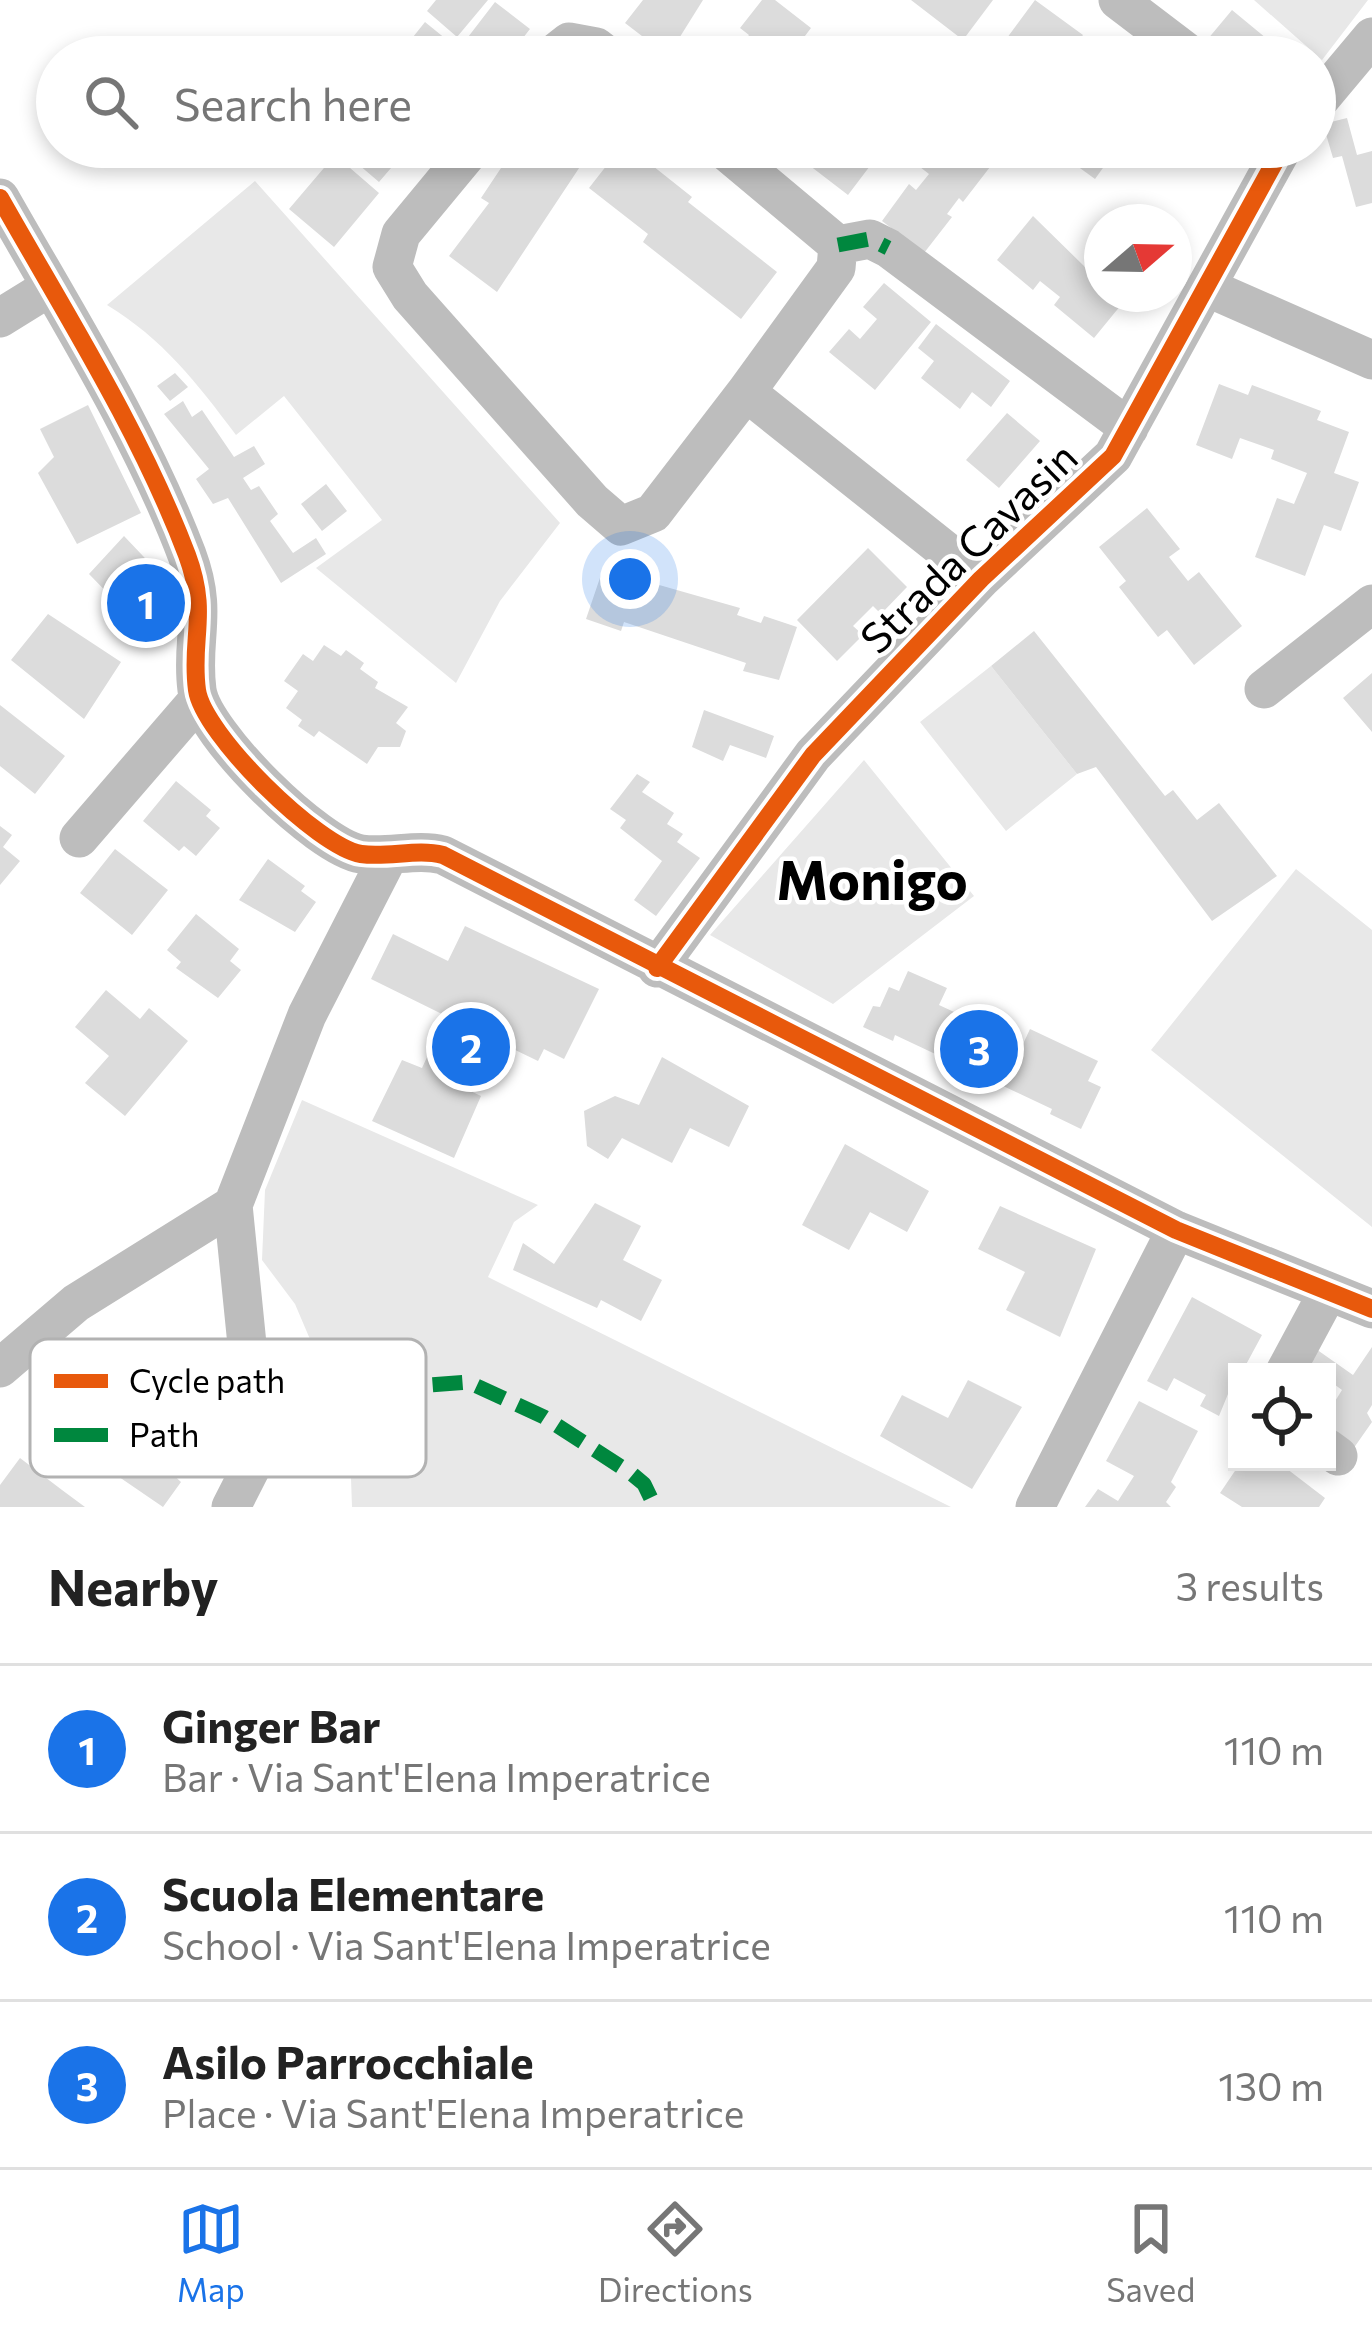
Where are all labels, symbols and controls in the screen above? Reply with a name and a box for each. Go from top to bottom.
search box [36,36,1336,168]
icon: search [78,69,144,135]
text: Search here [174,75,412,130]
north arrow [1084,204,1192,312]
street label: Strada Cavasin [848,430,1087,663]
your location [600,549,660,609]
pin: 1 [107,558,185,648]
district label: Monigo [776,845,968,911]
pin: 2 [432,1002,510,1092]
pin: 3 [940,1004,1018,1094]
legend [30,1339,426,1477]
text: Cycle path [129,1359,285,1400]
map controls [1228,1363,1336,1471]
button: locate [1228,1363,1336,1471]
text: Path [129,1413,199,1454]
text: Nearby [48,1554,218,1617]
text: 3 results [1176,1561,1324,1609]
text: Ginger Bar [162,1697,381,1752]
text: 1 [78,1725,96,1773]
text: 110 m [1224,1725,1324,1773]
text: Bar · Via Sant'Elena Imperatrice [162,1752,711,1800]
text: Scuola Elementare [162,1865,544,1920]
text: 2 [76,1893,98,1941]
text: 110 m [1224,1893,1324,1941]
text: School · Via Sant'Elena Imperatrice [162,1920,771,1968]
text: Asilo Parrocchiale [162,2033,534,2088]
text: 3 [76,2061,98,2109]
text: 130 m [1218,2061,1324,2109]
text: Place · Via Sant'Elena Imperatrice [162,2088,744,2136]
tab: Map [177,2196,245,2309]
tab: Directions [598,2196,753,2309]
tab: Saved [1106,2196,1195,2309]

